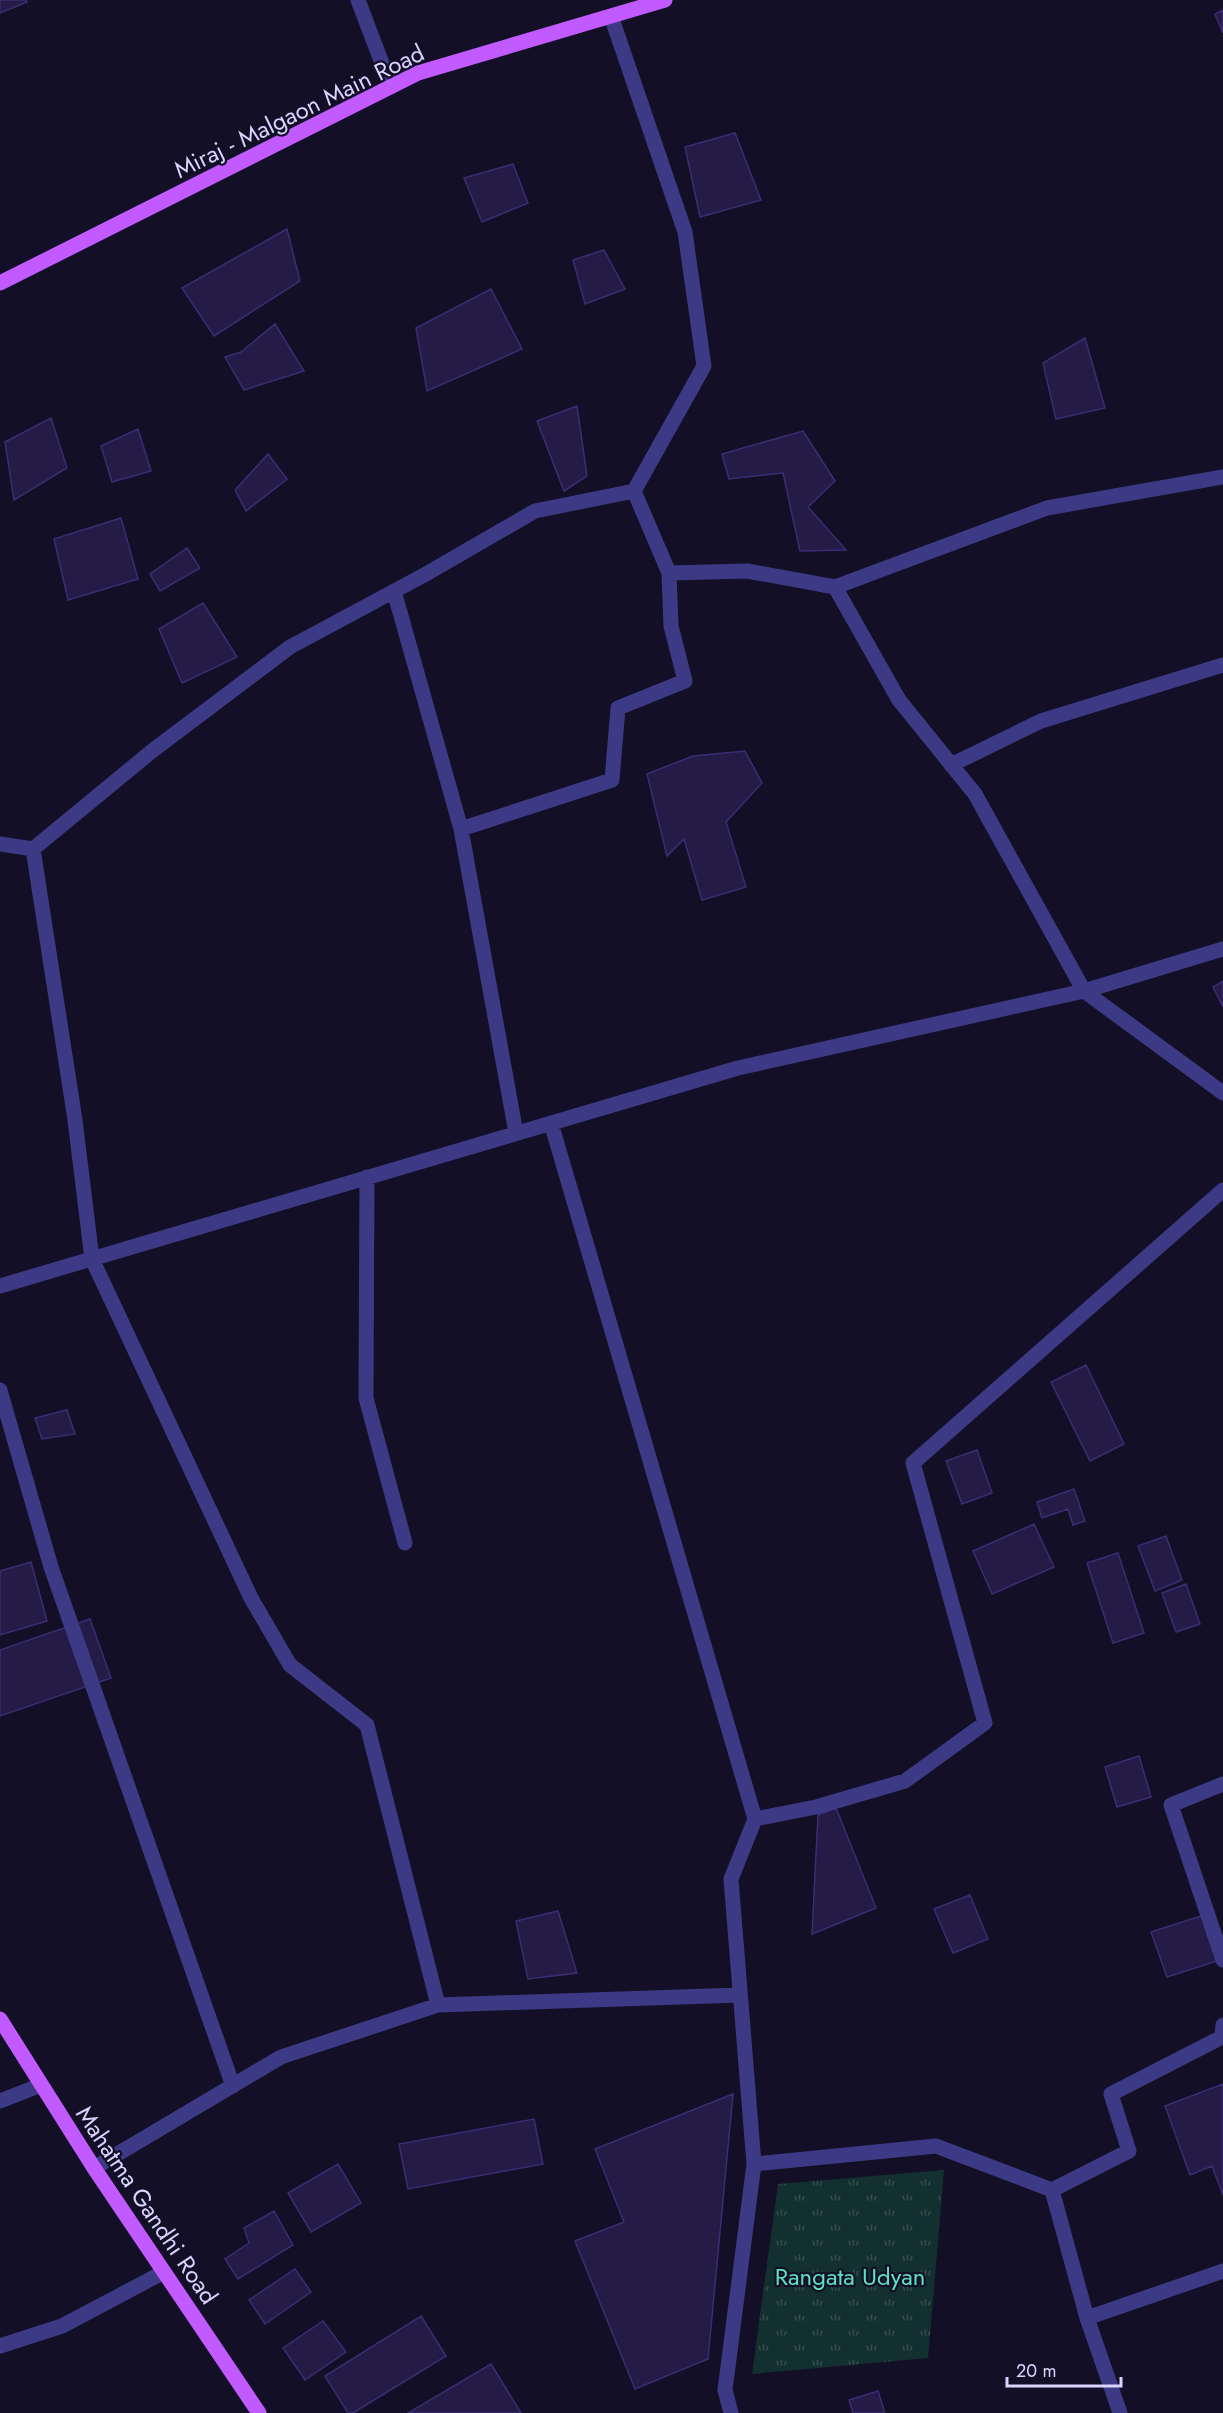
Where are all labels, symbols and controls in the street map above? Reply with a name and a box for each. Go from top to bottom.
street label: Miraj - Malgaon Main Road [168,35,430,187]
street label: Mahatma Gandhi Road [67,2099,227,2311]
park label: Rangata Udyan [775,2259,925,2294]
scale bar [1007,2350,1121,2388]
text: 20 m [1016,2358,1056,2384]

